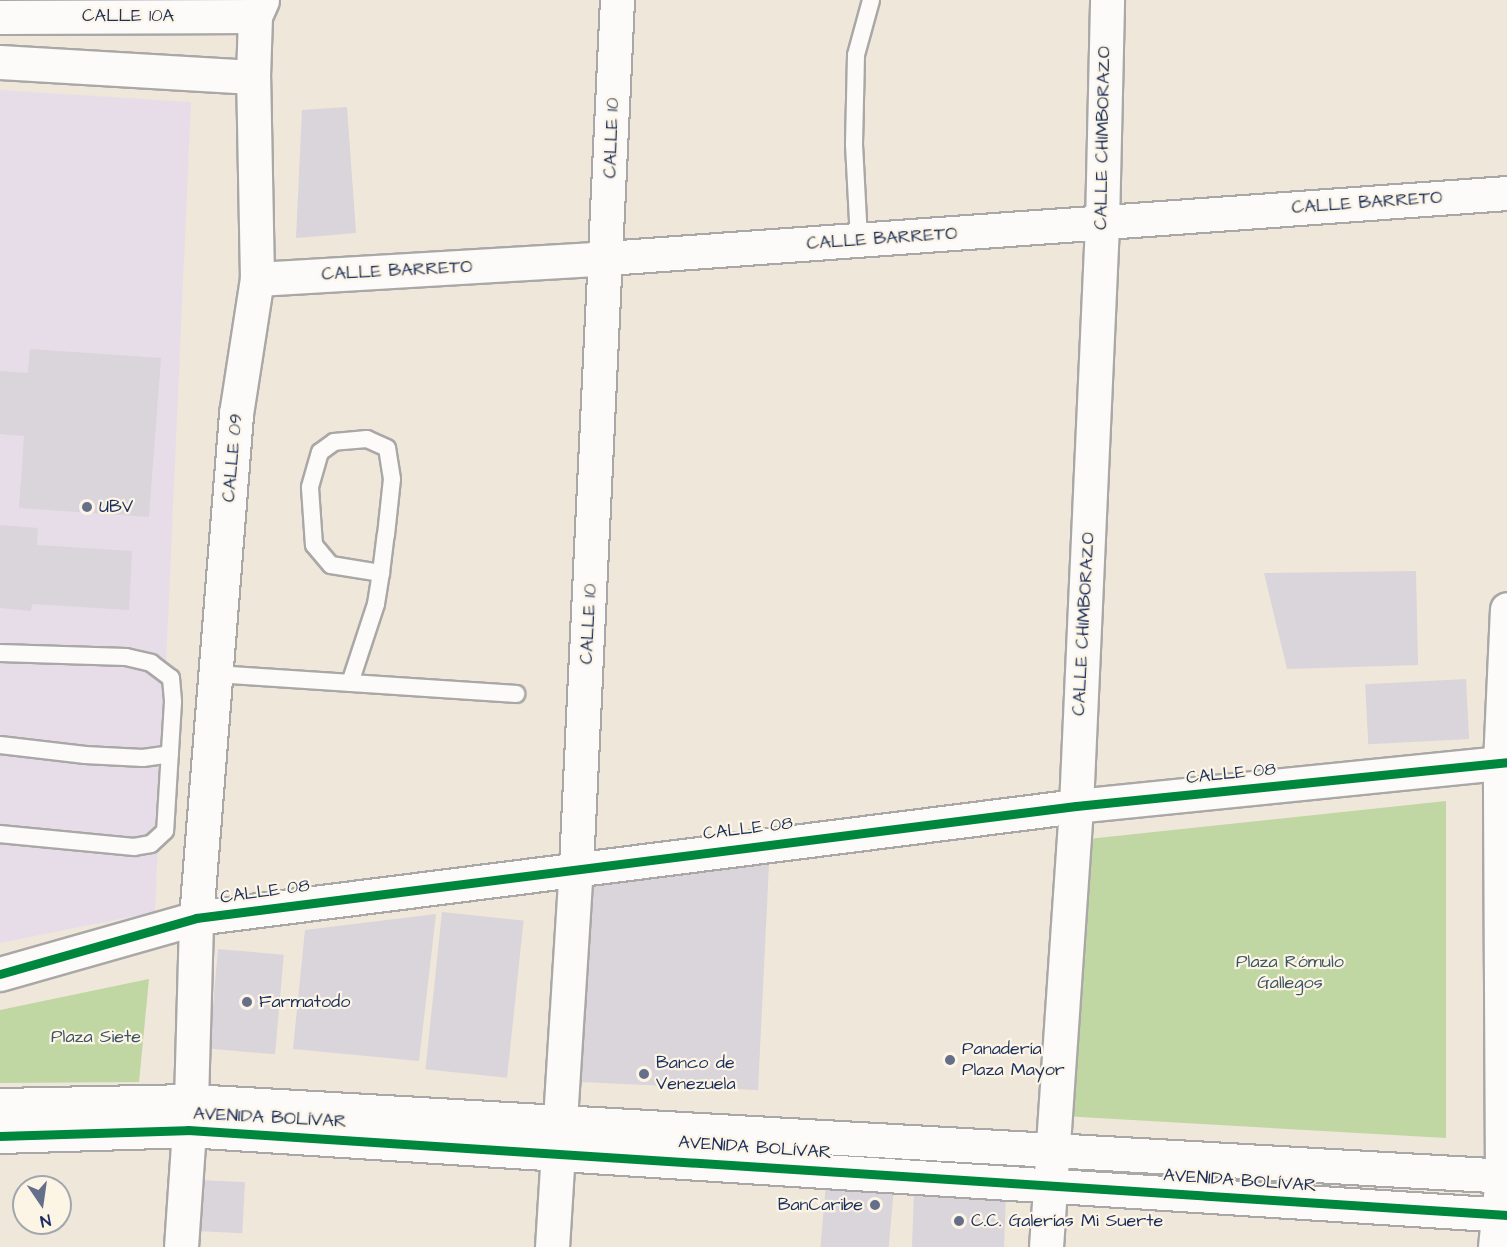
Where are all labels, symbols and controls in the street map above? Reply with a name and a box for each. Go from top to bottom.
street label: CALLE 10A [82,5,174,27]
street label: CALLE CHIMBORAZO [1091,46,1115,230]
street label: CALLE 10 [600,97,624,179]
street label: CALLE BARRETO [1291,187,1443,219]
street label: CALLE BARRETO [806,223,958,255]
street label: CALLE BARRETO [321,256,473,286]
street label: CALLE 09 [218,413,248,503]
place label: UBV [99,496,133,518]
marker: UBV [80,500,94,514]
street label: CALLE CHIMBORAZO [1068,532,1100,716]
street label: CALLE 10 [576,583,602,665]
street label: CALLE 08 [1185,759,1277,789]
street label: CALLE 08 [702,813,794,845]
street label: CALLE 08 [219,875,311,909]
park label: Plaza Rómulo Gallegos [1236,952,1344,994]
place label: Farmatodo [259,991,350,1013]
marker: Farmatodo [240,995,254,1009]
park label: Plaza Siete [51,1026,141,1048]
place label: Panadería Plaza Mayor [962,1039,1065,1082]
place label: Banco de Venezuela [656,1053,736,1096]
marker: Panadería Plaza Mayor [943,1053,957,1067]
marker: Banco de Venezuela [637,1067,651,1081]
street label: AVENIDA BOLÍVAR [193,1103,347,1133]
street label: AVENIDA BOLÍVAR [678,1132,832,1164]
street label: AVENIDA BOLÍVAR [1163,1165,1317,1197]
north arrow [12,1175,72,1235]
place label: BanCaribe [778,1194,863,1216]
marker: BanCaribe [868,1198,882,1212]
text: N [38,1209,53,1232]
place label: C.C. Galerías Mi Suerte [971,1210,1163,1232]
marker: C.C. Galerías Mi Suerte [952,1214,966,1228]

